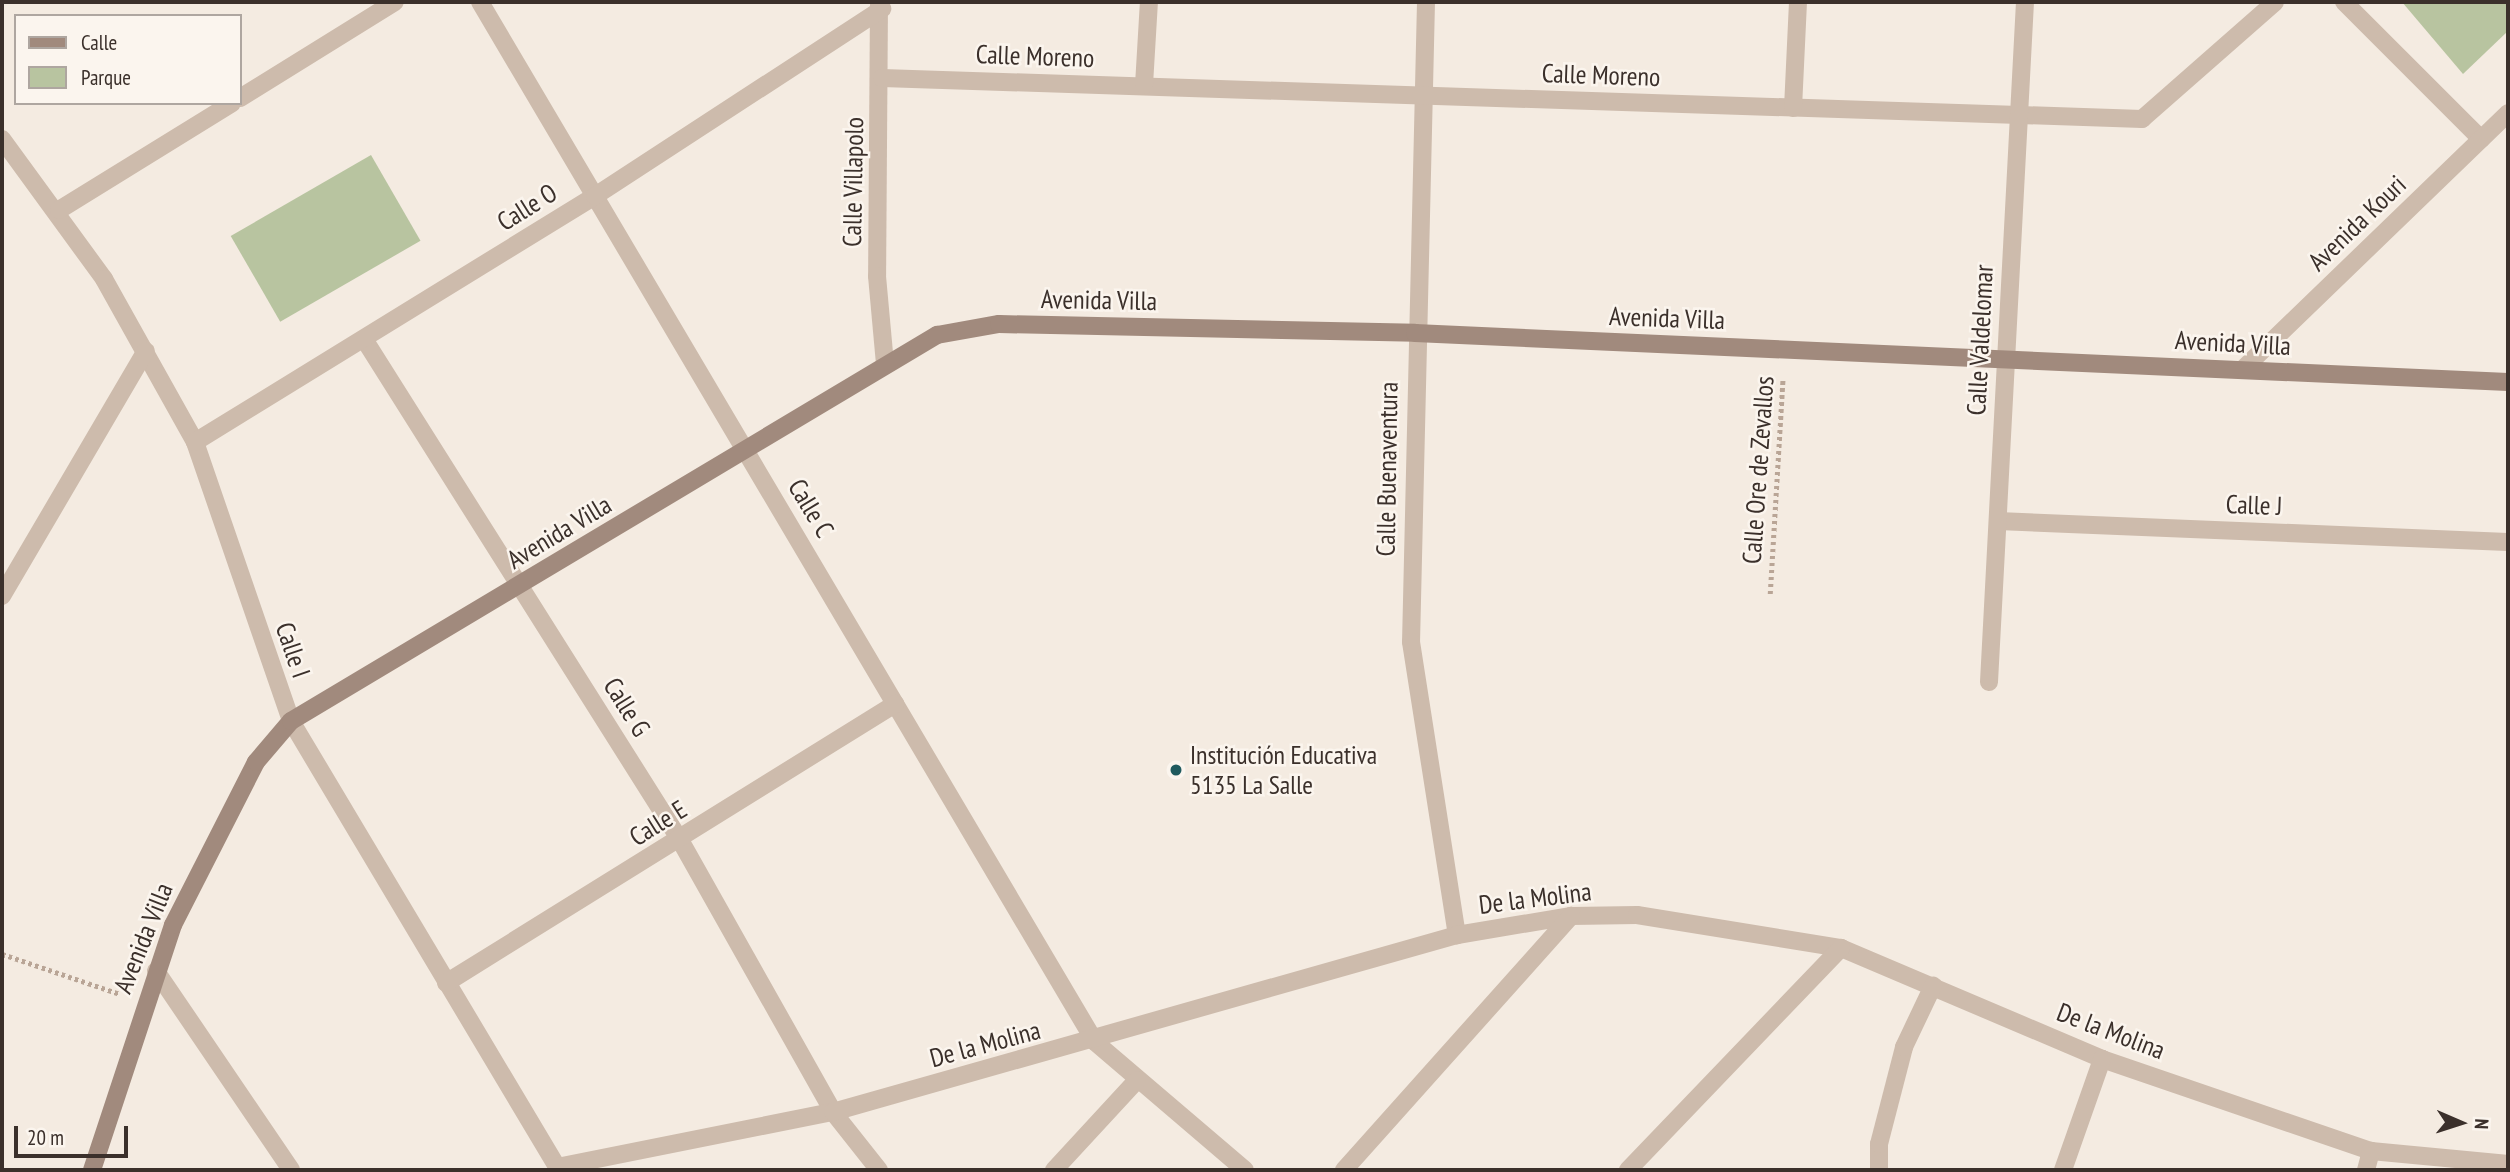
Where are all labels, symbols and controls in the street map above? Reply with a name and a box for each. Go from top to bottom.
legend [14,14,242,105]
text: Calle [81,29,117,56]
street label: Calle Moreno [975,38,1095,74]
street label: Calle Moreno [1541,57,1661,93]
text: Parque [81,64,131,91]
street label: Calle Villapolo [836,117,870,247]
street label: Avenida Kouri [2302,169,2412,277]
street label: Calle O [491,177,563,237]
street label: Calle Valdelomar [1960,264,2000,416]
street label: Avenida Villa [1040,283,1158,317]
street label: Avenida Villa [1608,300,1726,336]
street label: Avenida Villa [2174,324,2292,362]
street label: Calle Ore de Zevallos [1736,375,1780,565]
street label: Calle Buenaventura [1370,381,1404,557]
street label: Calle C [782,473,840,543]
street label: Calle J [2225,488,2283,522]
street label: Avenida Villa [501,489,617,575]
street label: Calle I [269,618,317,682]
street label: Calle G [597,672,657,742]
place label: Institución Educativa 5135 La Salle [1190,739,1377,800]
marker: Institución Educativa 5135 La Salle [1168,762,1184,778]
street label: Calle E [624,793,692,853]
street label: De la Molina [1477,876,1593,920]
street label: Avenida Villa [107,878,179,998]
street label: De la Molina [2053,996,2169,1066]
street label: De la Molina [926,1014,1044,1074]
north arrow [2426,1088,2496,1158]
scale bar [18,1112,131,1156]
text: N [2470,1118,2494,1130]
text: 20 m [27,1124,64,1151]

